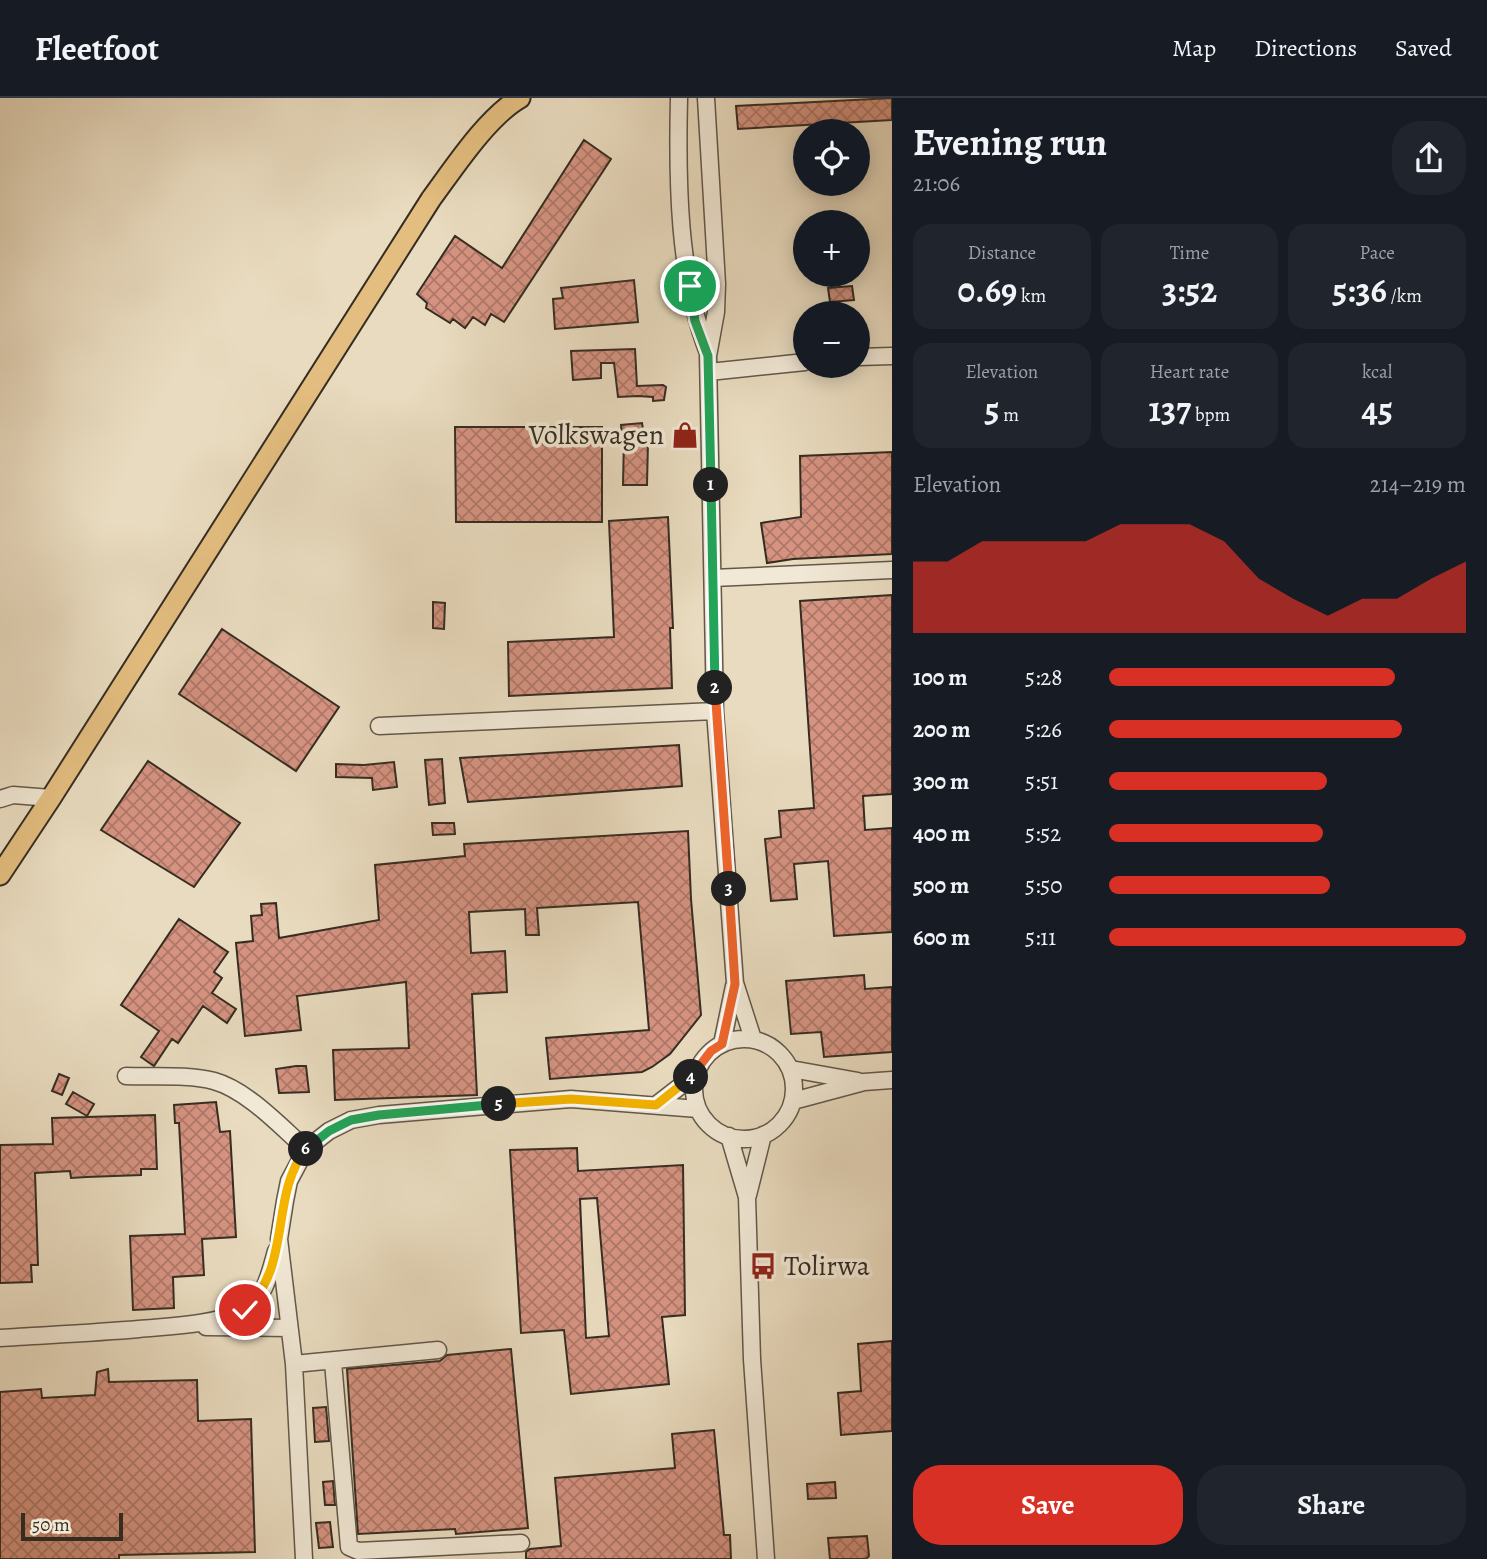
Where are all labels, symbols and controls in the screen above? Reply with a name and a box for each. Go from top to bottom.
text: Fleetfoot [35,26,159,71]
text: Map [1172,32,1216,64]
text: Directions [1254,32,1357,64]
text: Saved [1395,32,1452,64]
text: Evening run [913,116,1107,168]
map controls [793,119,870,378]
button: locate [793,119,870,196]
button: share [1392,121,1466,195]
text: 21:06 [913,168,960,199]
button: + [793,210,870,287]
text: Distance [968,240,1036,266]
text: Time [1170,240,1209,266]
text: Pace [1360,240,1395,266]
pin [660,256,720,316]
text: 0.69 [957,266,1017,314]
text: 3:52 [1162,266,1217,314]
text: 5:36 [1332,266,1387,314]
icon: arrive [671,267,709,305]
text: km [1017,283,1046,309]
text: /km [1387,283,1422,309]
button: − [793,301,870,378]
text: Elevation [965,359,1038,385]
text: Heart rate [1150,359,1229,385]
text: kcal [1362,359,1392,385]
text: 5 [985,385,1000,433]
text: 137 [1149,385,1191,433]
text: 45 [1361,385,1393,433]
text: m [1000,402,1019,428]
text: bpm [1191,402,1230,428]
place label: Volkswagen [528,416,664,454]
shop icon: Volkswagen [670,420,700,450]
pin: 1 [694,468,728,502]
text: Elevation [913,469,1001,500]
text: 214–219 m [1370,469,1466,500]
text: 1 [707,471,714,497]
text: 100 m [913,662,968,693]
text: 5:28 [1025,662,1062,693]
pin: 2 [698,670,732,706]
text: 2 [710,674,719,700]
text: 200 m [913,714,971,745]
text: 5:26 [1025,714,1062,745]
text: 300 m [913,766,969,797]
text: 5:51 [1025,766,1058,797]
text: 400 m [913,818,970,849]
text: 5:52 [1025,818,1061,849]
text: 500 m [913,870,969,901]
text: 5:50 [1025,870,1063,901]
pin: 3 [712,872,746,906]
text: 3 [724,875,733,901]
text: 600 m [913,922,970,953]
text: 5:11 [1025,922,1056,953]
pin: 4 [674,1060,708,1094]
text: 4 [686,1063,695,1089]
pin: 5 [482,1086,516,1122]
text: 5 [494,1090,503,1116]
pin: 6 [288,1132,324,1166]
text: 6 [301,1135,310,1161]
place label: Tolirwa [784,1247,870,1285]
bus stop icon: Tolirwa [748,1251,778,1281]
pin [215,1280,275,1340]
icon: check [226,1291,264,1329]
button: Save [913,1465,1183,1545]
button: Share [1197,1465,1466,1545]
scale bar [21,1510,122,1542]
text: 50 m [32,1512,70,1538]

